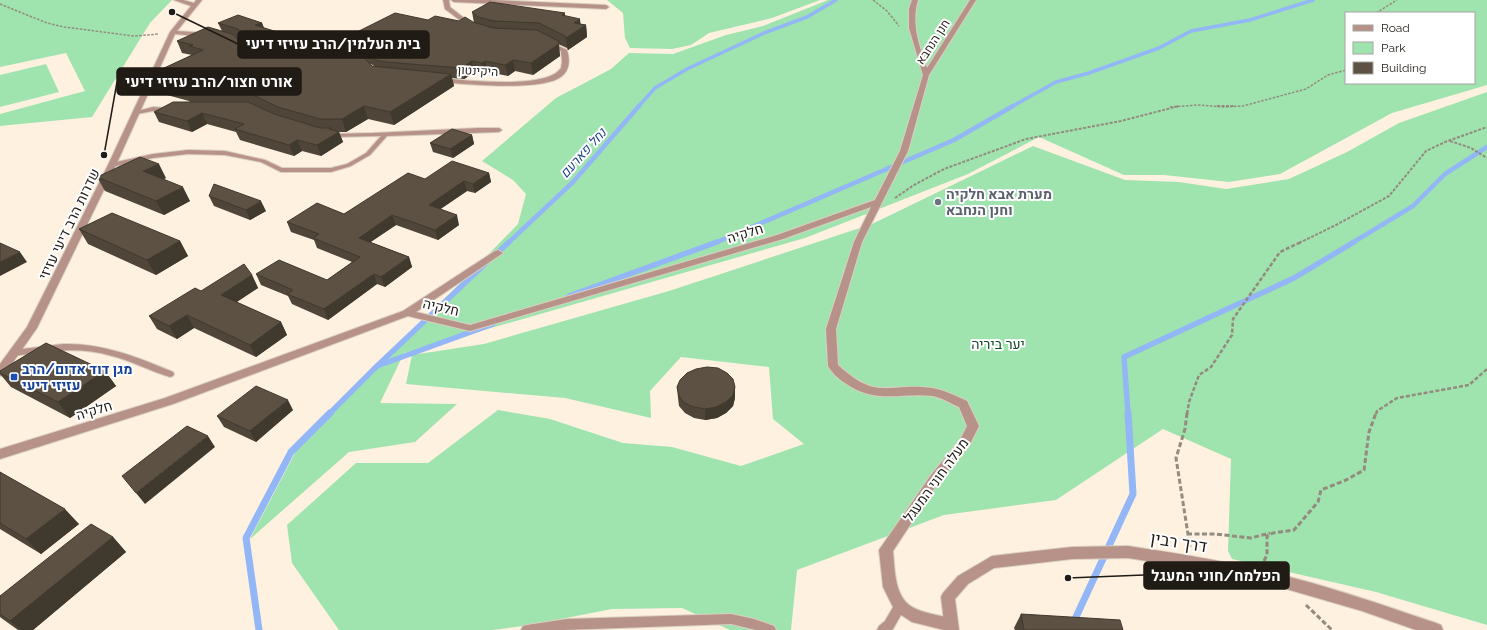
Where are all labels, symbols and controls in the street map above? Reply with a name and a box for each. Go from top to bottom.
legend [1345,12,1475,84]
street label: חנן הנחבא [913,17,953,67]
text: Road [1381,21,1410,35]
callout: בית העלמין/הרב עזיזי דיעי [238,31,429,58]
text: בית העלמין/הרב עזיזי דיעי [246,35,420,53]
text: Park [1381,41,1406,55]
text: Building [1381,61,1427,75]
street label: היקינטון [457,63,499,79]
callout: אורט חצור/הרב עזיזי דיעי [117,68,301,95]
text: אורט חצור/הרב עזיזי דיעי [125,73,293,91]
water label: נחל פארעם [557,124,610,181]
street label: שדרות הרב דיעי עזיזי [35,166,103,282]
place label: מערת אבא חלקיה וחנן הנחבא [946,186,1052,218]
marker: מערת אבא חלקיה וחנן הנחבא [933,197,943,207]
street label: חלקיה [725,220,765,246]
street label: חלקיה [421,295,461,319]
park label: יער ביריה [971,336,1025,352]
place label: מגן דוד אדום/הרב עזיזי דיעי [22,361,133,393]
marker: מגן דוד אדום/הרב עזיזי דיעי [9,372,19,382]
street label: חלקיה [74,397,114,423]
street label: מעלה חוני המעגל [900,435,972,525]
street label: דרך רבין [1149,528,1209,556]
callout: הפלמח/חוני המעגל [1144,562,1289,589]
text: הפלמח/חוני המעגל [1151,567,1281,585]

